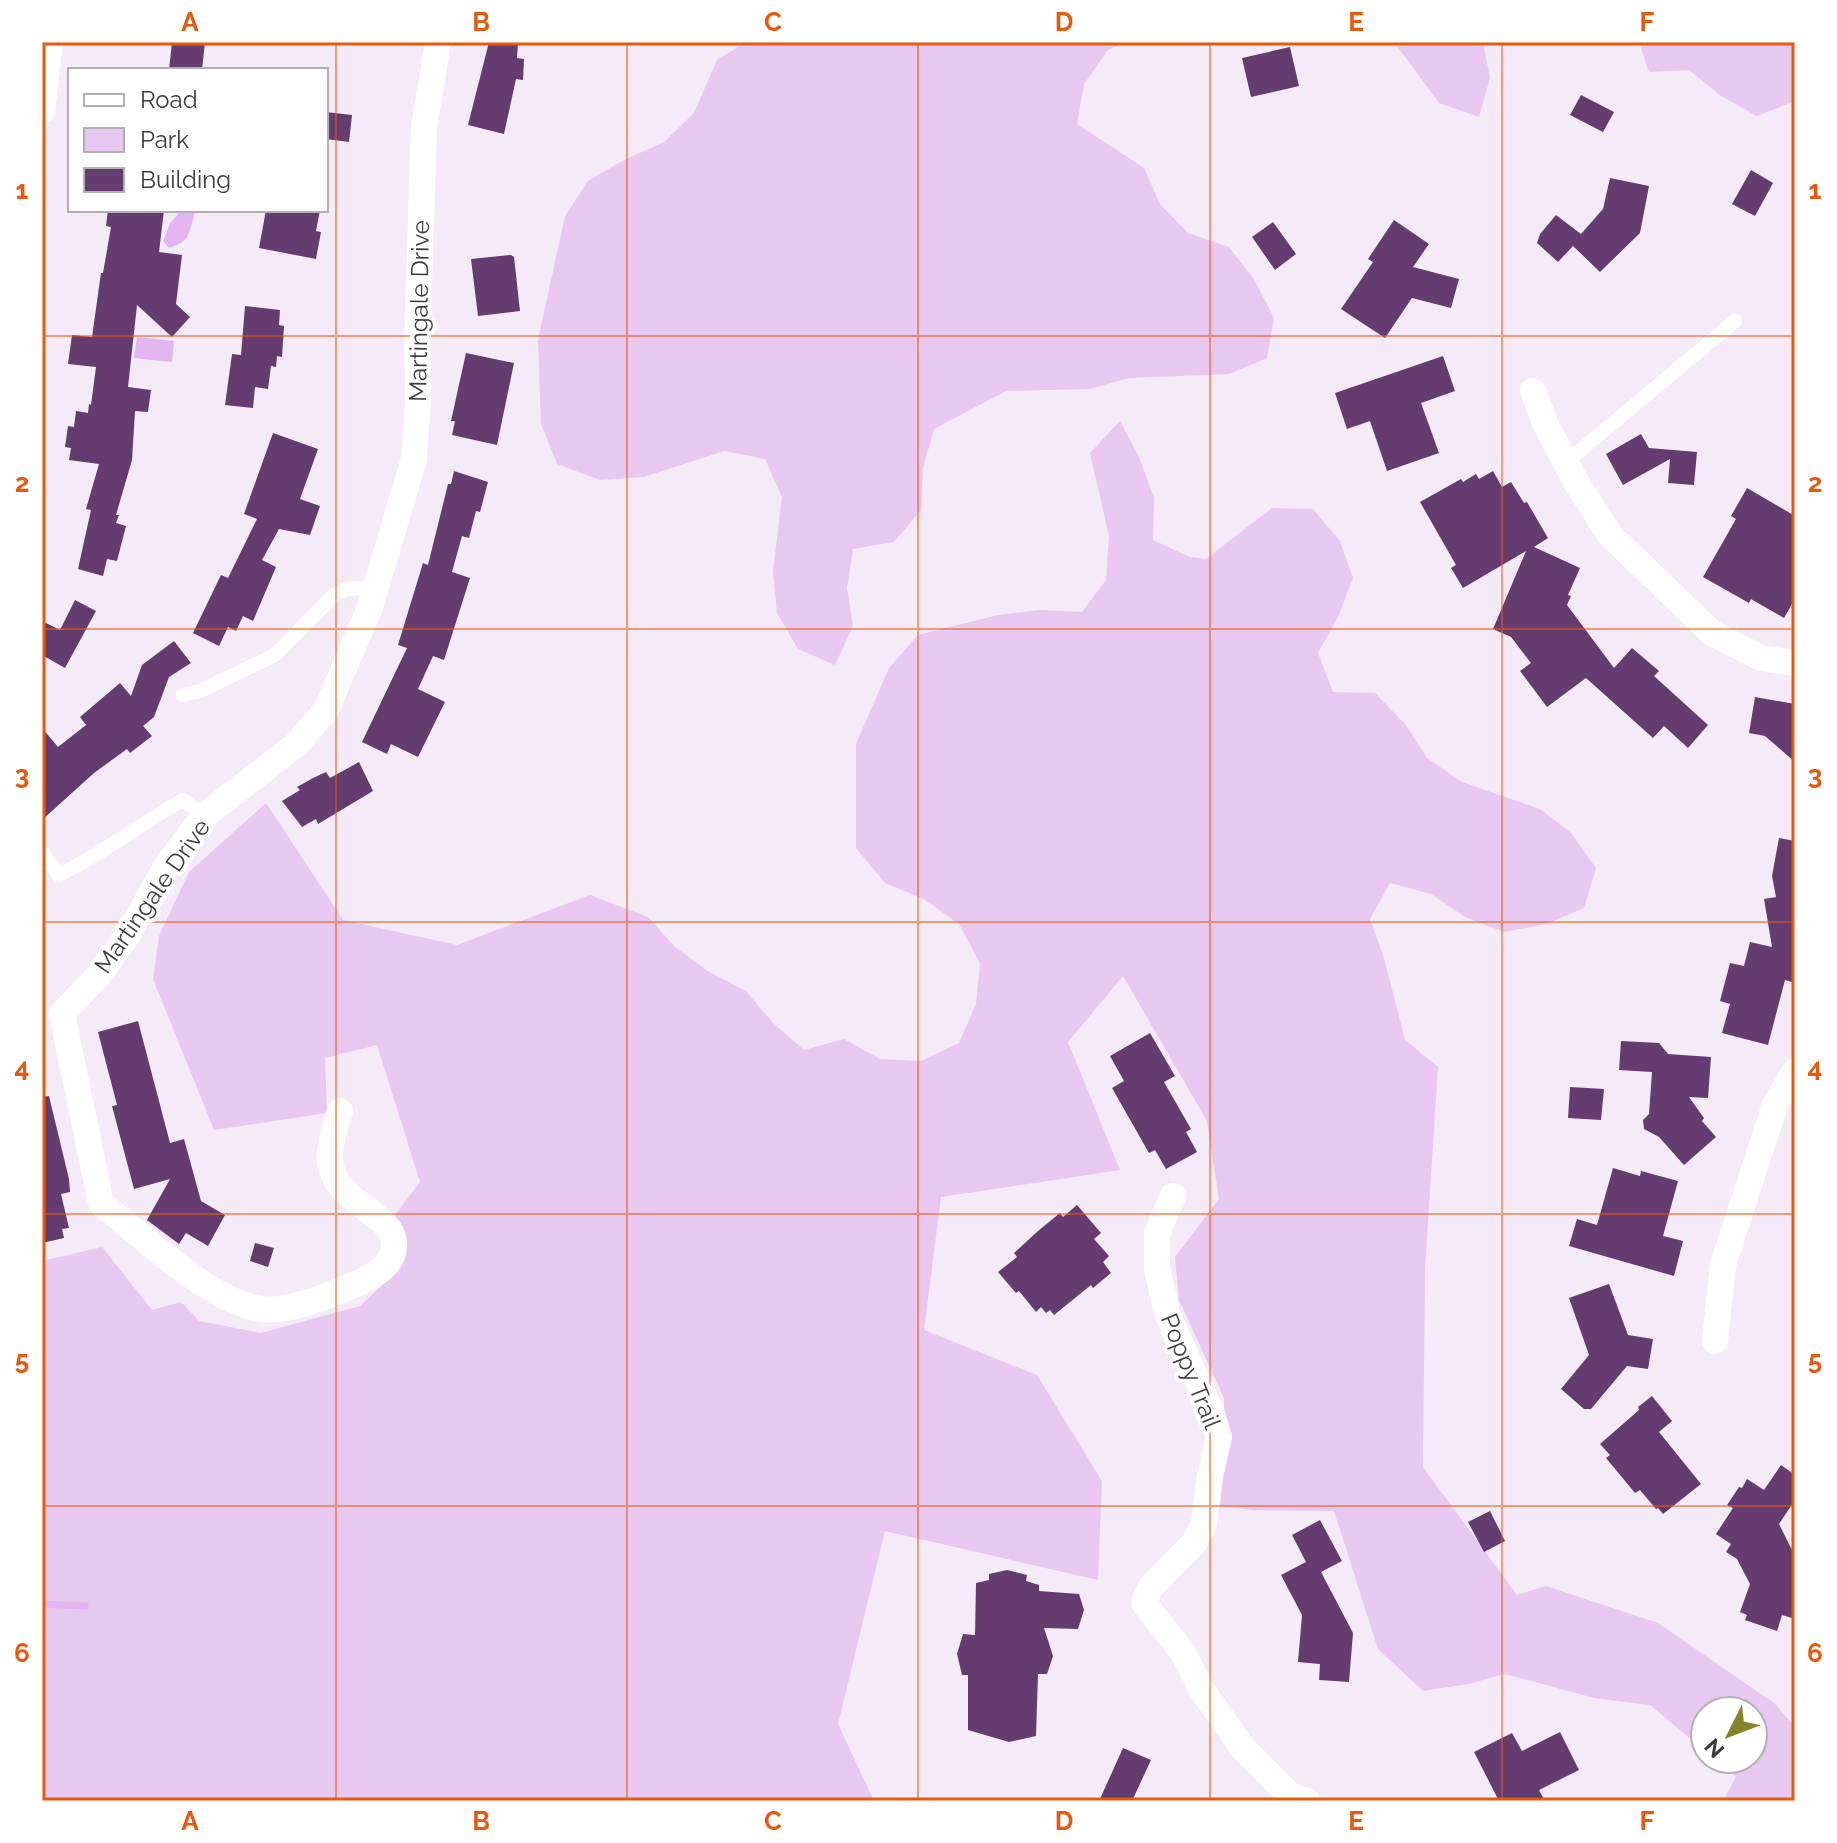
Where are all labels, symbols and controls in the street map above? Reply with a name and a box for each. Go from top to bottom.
text: A [181,7,199,37]
text: B [472,7,490,37]
text: C [764,7,782,37]
text: D [1055,7,1073,37]
text: E [1348,7,1364,37]
text: F [1640,7,1655,37]
legend [68,68,328,212]
text: Road [140,85,198,114]
text: Park [140,125,189,154]
text: Building [140,165,231,194]
text: 1 [16,175,29,205]
text: 1 [1809,175,1822,205]
street label: Martingale Drive [403,220,435,402]
text: 2 [15,468,29,498]
text: 2 [1808,468,1822,498]
text: 3 [15,760,29,790]
text: 3 [1808,760,1822,790]
street label: Martingale Drive [88,813,216,979]
text: 4 [15,1053,29,1083]
text: 4 [1808,1053,1822,1083]
street label: Poppy Trail [1155,1309,1227,1433]
text: 5 [15,1345,29,1375]
text: 5 [1808,1345,1822,1375]
text: 6 [14,1638,30,1668]
text: 6 [1807,1638,1823,1668]
north arrow [1689,1695,1769,1775]
text: N [1699,1733,1729,1763]
text: A [181,1806,199,1836]
text: B [472,1806,490,1836]
text: C [764,1806,782,1836]
text: D [1055,1806,1073,1836]
text: E [1348,1806,1364,1836]
text: F [1640,1806,1655,1836]

